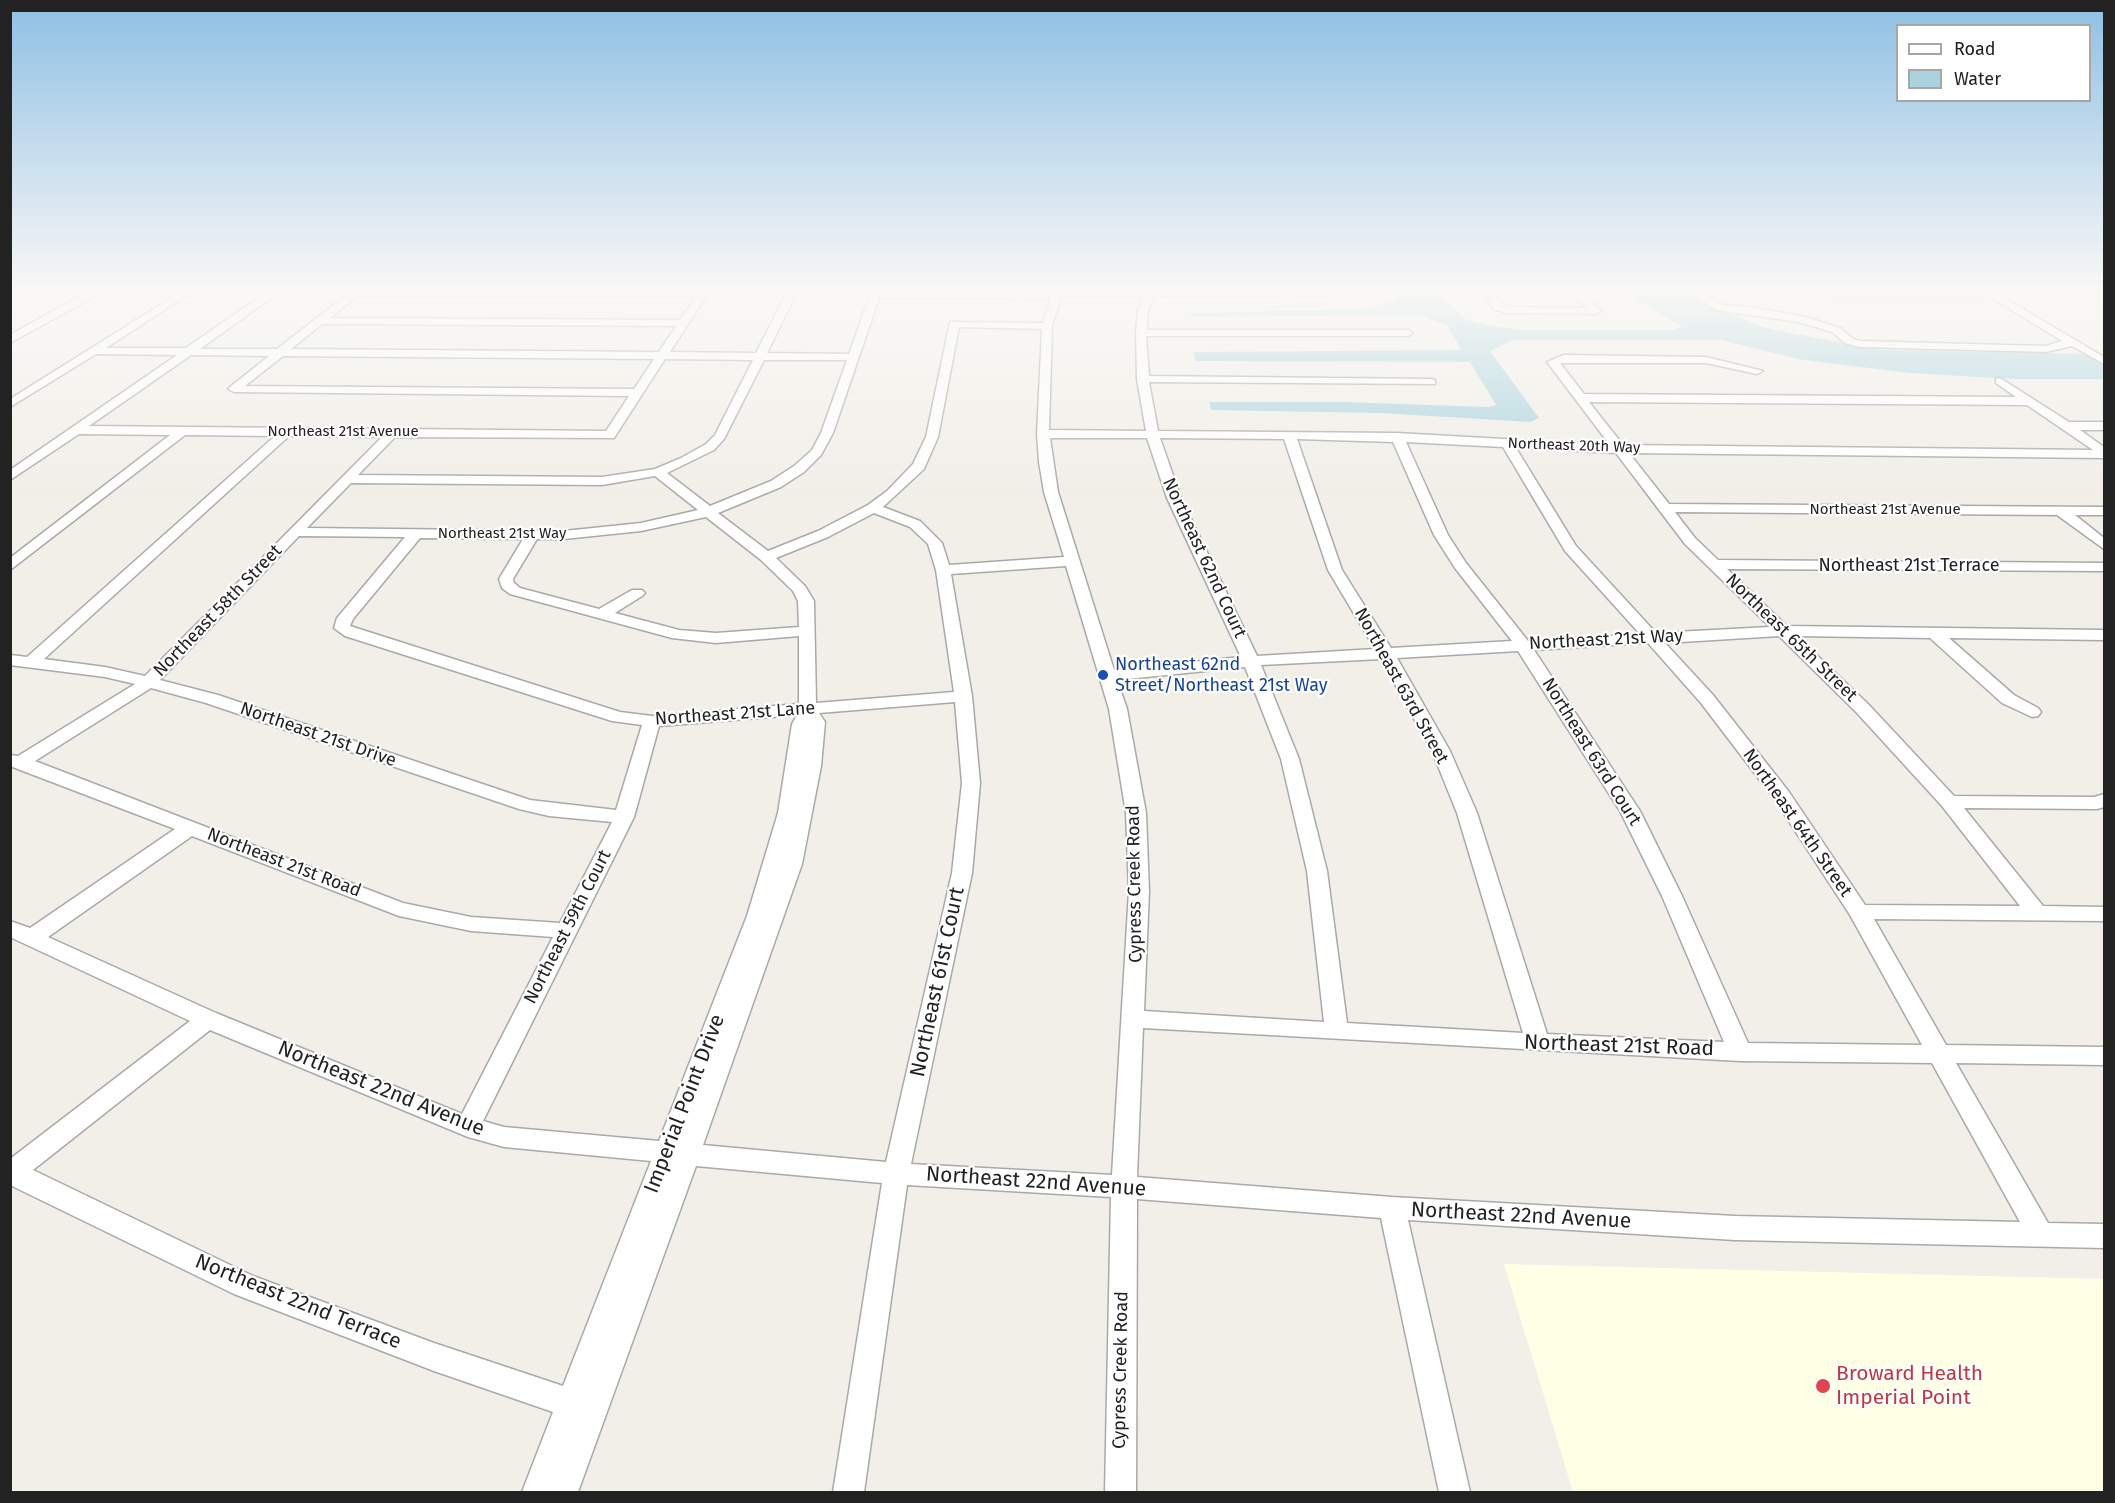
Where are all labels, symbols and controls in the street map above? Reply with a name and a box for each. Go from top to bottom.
legend [1896,24,2091,102]
text: Road [1954,38,1996,60]
text: Water [1954,68,2001,90]
street label: Northeast 21st Avenue [267,423,419,441]
street label: Northeast 20th Way [1507,435,1641,457]
street label: Northeast 62nd Court [1157,474,1251,642]
street label: Northeast 21st Avenue [1809,501,1961,519]
street label: Northeast 21st Way [438,525,566,543]
street label: Northeast 58th Street [149,540,287,682]
street label: Northeast 21st Terrace [1819,555,1999,577]
street label: Northeast 65th Street [1721,570,1861,706]
street label: Northeast 63rd Street [1349,604,1453,768]
street label: Northeast 21st Way [1528,625,1684,655]
place label: Northeast 62nd Street/Northeast 21st Way [1115,654,1328,696]
marker: Northeast 62nd Street/Northeast 21st Way [1096,668,1110,682]
street label: Northeast 63rd Court [1537,674,1645,830]
street label: Northeast 21st Drive [237,698,399,772]
street label: Northeast 21st Lane [654,698,816,730]
street label: Northeast 64th Street [1738,745,1856,901]
street label: Cypress Creek Road [1123,805,1147,963]
street label: Northeast 21st Road [204,824,364,902]
street label: Northeast 59th Court [520,846,616,1008]
street label: Northeast 61st Court [906,885,970,1079]
street label: Imperial Point Drive [639,1011,731,1197]
street label: Northeast 21st Road [1523,1030,1715,1062]
street label: Northeast 22nd Avenue [274,1036,488,1142]
street label: Northeast 22nd Avenue [925,1162,1147,1202]
street label: Northeast 22nd Avenue [1410,1198,1632,1234]
street label: Northeast 22nd Terrace [191,1249,405,1355]
street label: Cypress Creek Road [1109,1291,1133,1449]
place label: Broward Health Imperial Point [1836,1361,1983,1411]
marker: Broward Health Imperial Point [1814,1377,1832,1395]

